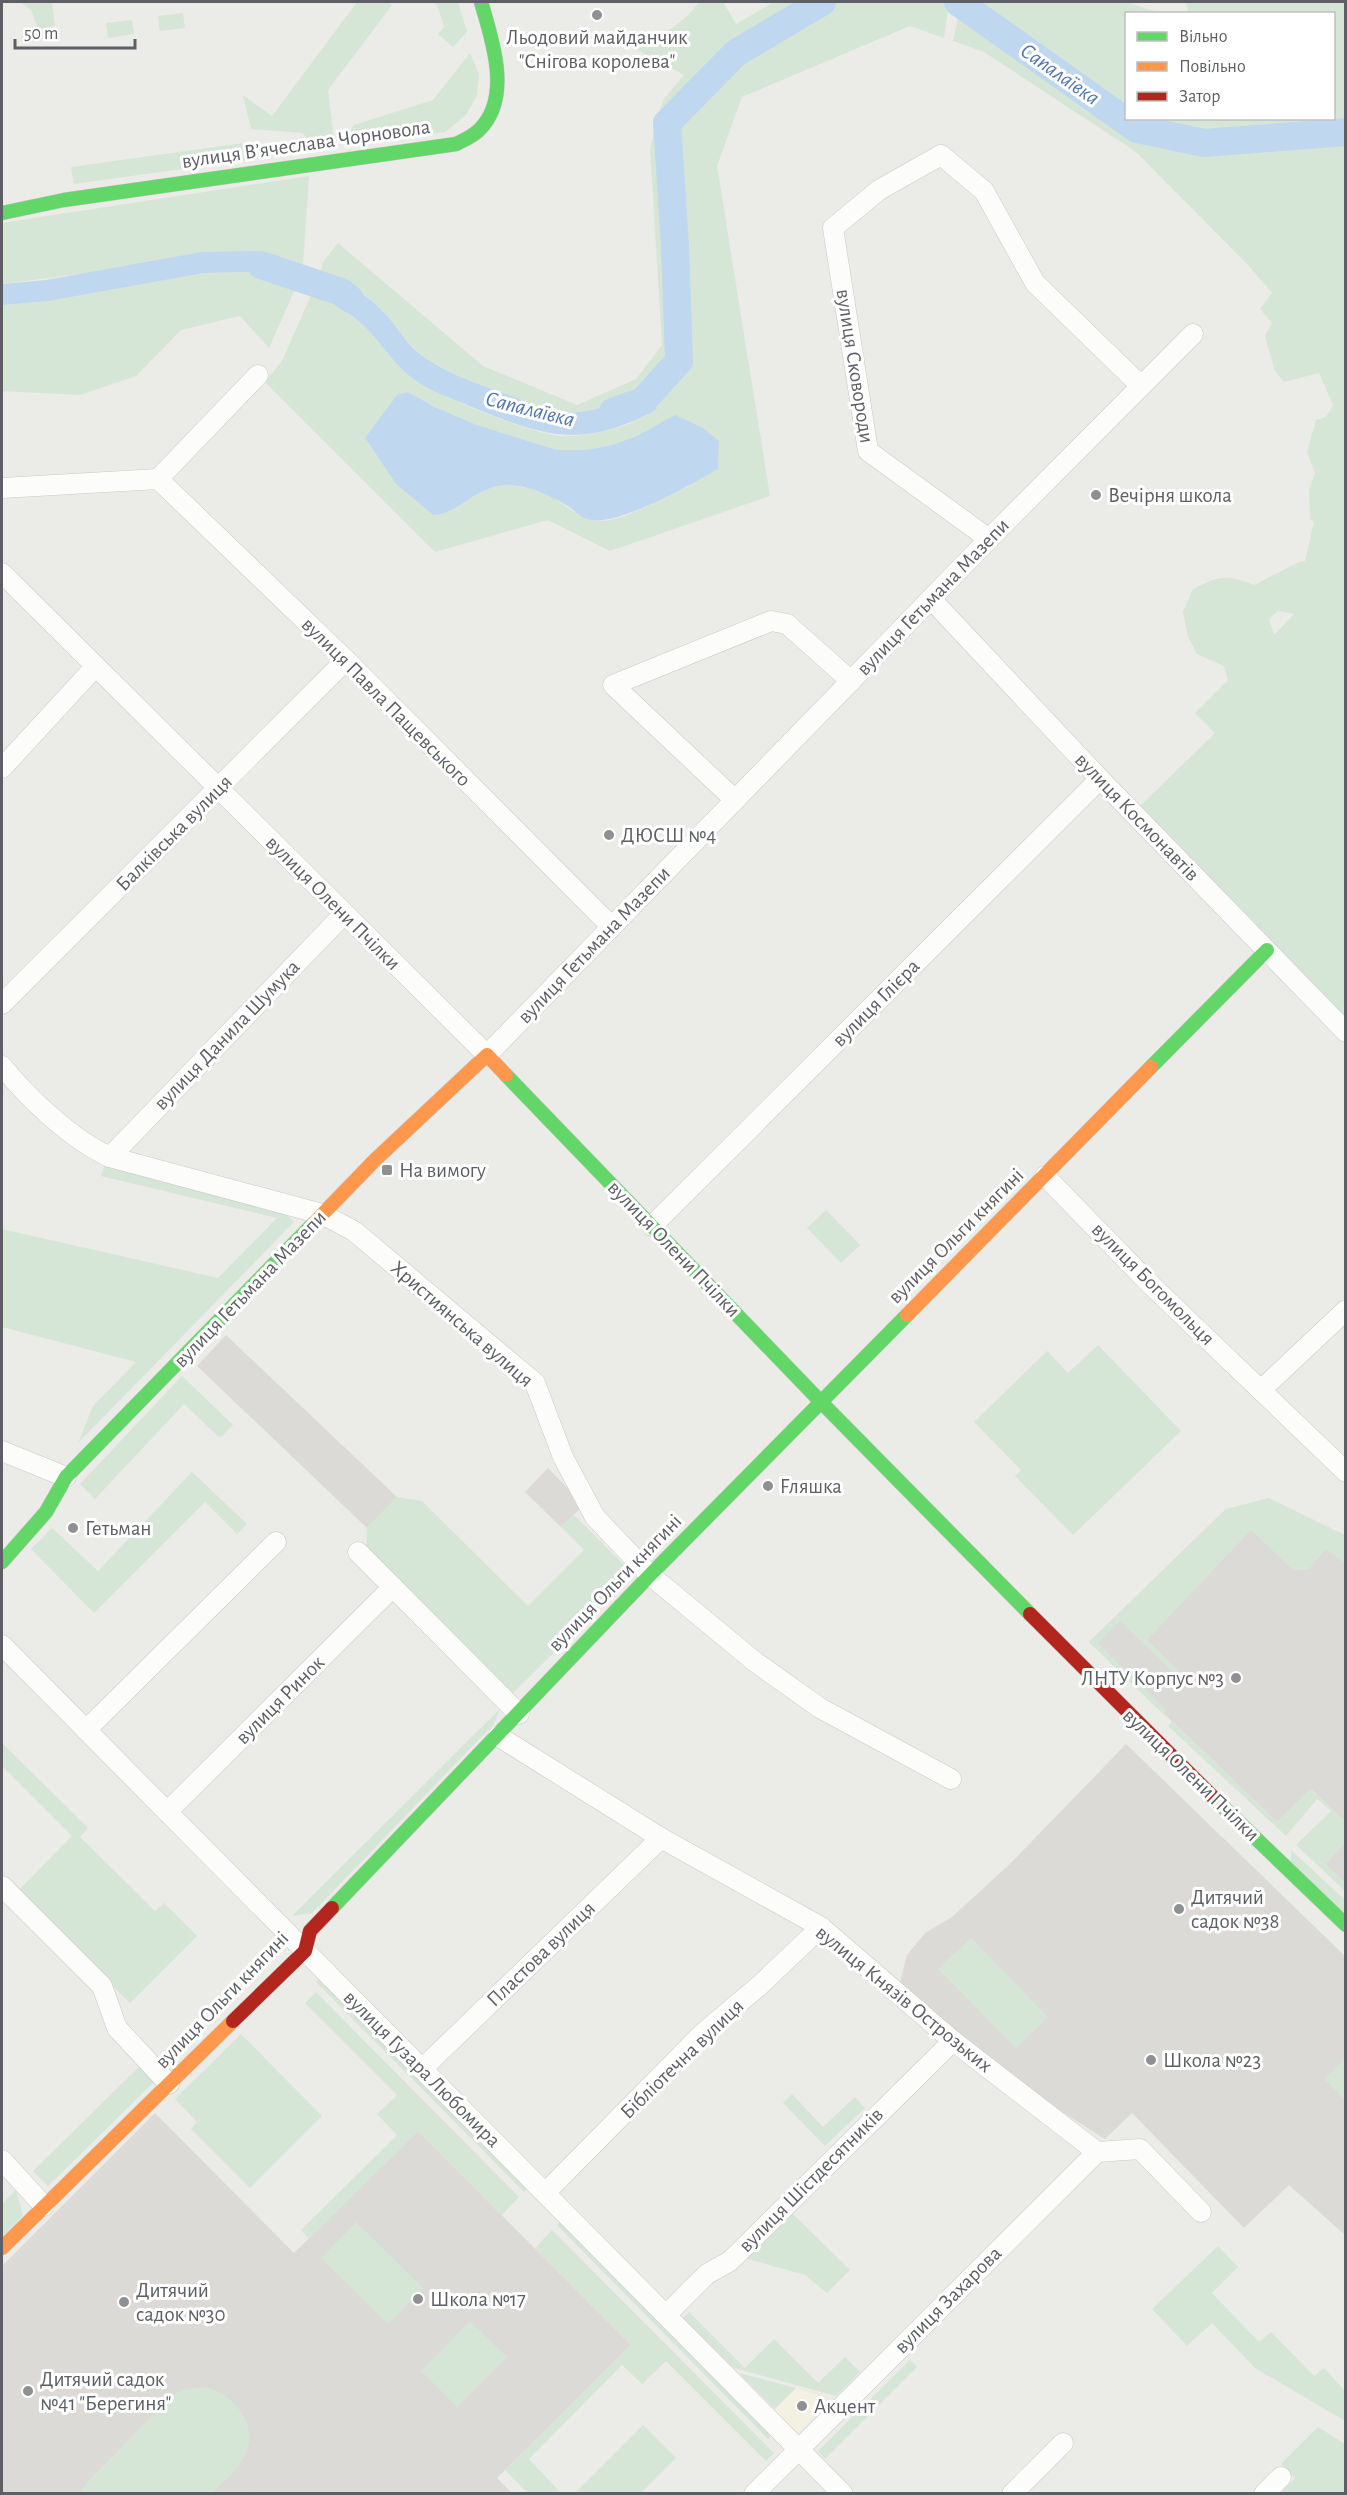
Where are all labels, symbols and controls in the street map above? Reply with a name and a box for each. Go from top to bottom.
marker: Льодовий майданчик "Снігова королева" [590,8,604,22]
scale bar [15,12,135,50]
legend [1125,12,1335,120]
text: 50 m [24,25,58,43]
place label: Льодовий майданчик "Снігова королева" [506,27,688,72]
text: Вільно [1179,28,1227,46]
water label: Сапалаївка [1016,39,1104,109]
text: Повільно [1179,58,1246,76]
text: Затор [1179,88,1220,106]
street label: вулиця Вʼячеслава Чорновола [180,116,432,172]
street label: вулиця Сковороди [832,287,878,445]
water label: Сапалаївка [483,387,577,431]
place label: Вечірня школа [1108,485,1232,506]
marker: Вечірня школа [1089,488,1103,502]
street label: вулиця Гетьмана Мазепи [853,514,1013,680]
street label: вулиця Павла Пащевського [297,613,475,791]
street label: вулиця Космонавтів [1071,749,1203,885]
street label: Балківська вулиця [112,771,236,895]
place label: ДЮСШ №4 [621,825,716,846]
marker: ДЮСШ №4 [602,828,616,842]
street label: вулиця Олени Пчілки [262,832,404,974]
street label: вулиця Гетьмана Мазепи [514,862,674,1028]
street label: вулиця Глієра [828,955,924,1051]
street label: вулиця Данила Шумука [150,956,304,1114]
place label: На вимогу [399,1160,486,1181]
marker: На вимогу [380,1163,394,1177]
street label: вулиця Ольги княгині [884,1164,1028,1308]
street label: вулиця Олени Пчілки [604,1177,744,1321]
street label: вулиця Гетьмана Мазепи [170,1206,330,1372]
street label: вулиця Богомольця [1088,1219,1218,1349]
street label: Християнська вулиця [387,1257,537,1391]
place label: Fляшка [780,1476,842,1497]
marker: Fляшка [761,1479,775,1493]
street label: вулиця Ольги княгині [544,1510,686,1656]
place label: Гетьман [85,1518,152,1539]
marker: Гетьман [66,1521,80,1535]
street label: вулиця Ринок [232,1651,329,1748]
place label: ЛНТУ Корпус №3 [1081,1668,1224,1689]
marker: ЛНТУ Корпус №3 [1229,1671,1243,1685]
street label: вулиця Олени Пчілки [1119,1705,1263,1845]
place label: Дитячий садок №38 [1191,1887,1279,1932]
street label: Пластова вулиця [483,1897,599,2011]
marker: Дитячий садок №38 [1172,1902,1186,1916]
street label: вулиця Князів Острозьких [812,1922,996,2076]
street label: вулиця Ольги княгині [151,1927,293,2073]
street label: вулиця Гузара Любомира [340,1987,505,2152]
street label: Бібліотечна вулиця [616,1995,748,2123]
place label: Школа №23 [1163,2050,1261,2071]
marker: Школа №23 [1144,2053,1158,2067]
street label: вулиця Шістдесятників [735,2104,887,2256]
street label: вулиця Захарова [890,2242,1006,2358]
place label: Дитячий садок №30 [136,2280,226,2325]
place label: Школа №17 [430,2289,526,2310]
marker: Школа №17 [411,2292,425,2306]
marker: Дитячий садок №30 [117,2295,131,2309]
place label: Дитячий садок №41 "Берегиня" [40,2369,171,2414]
marker: Дитячий садок №41 "Берегиня" [21,2384,35,2398]
place label: Акцент [814,2396,876,2417]
marker: Акцент [795,2399,809,2413]

